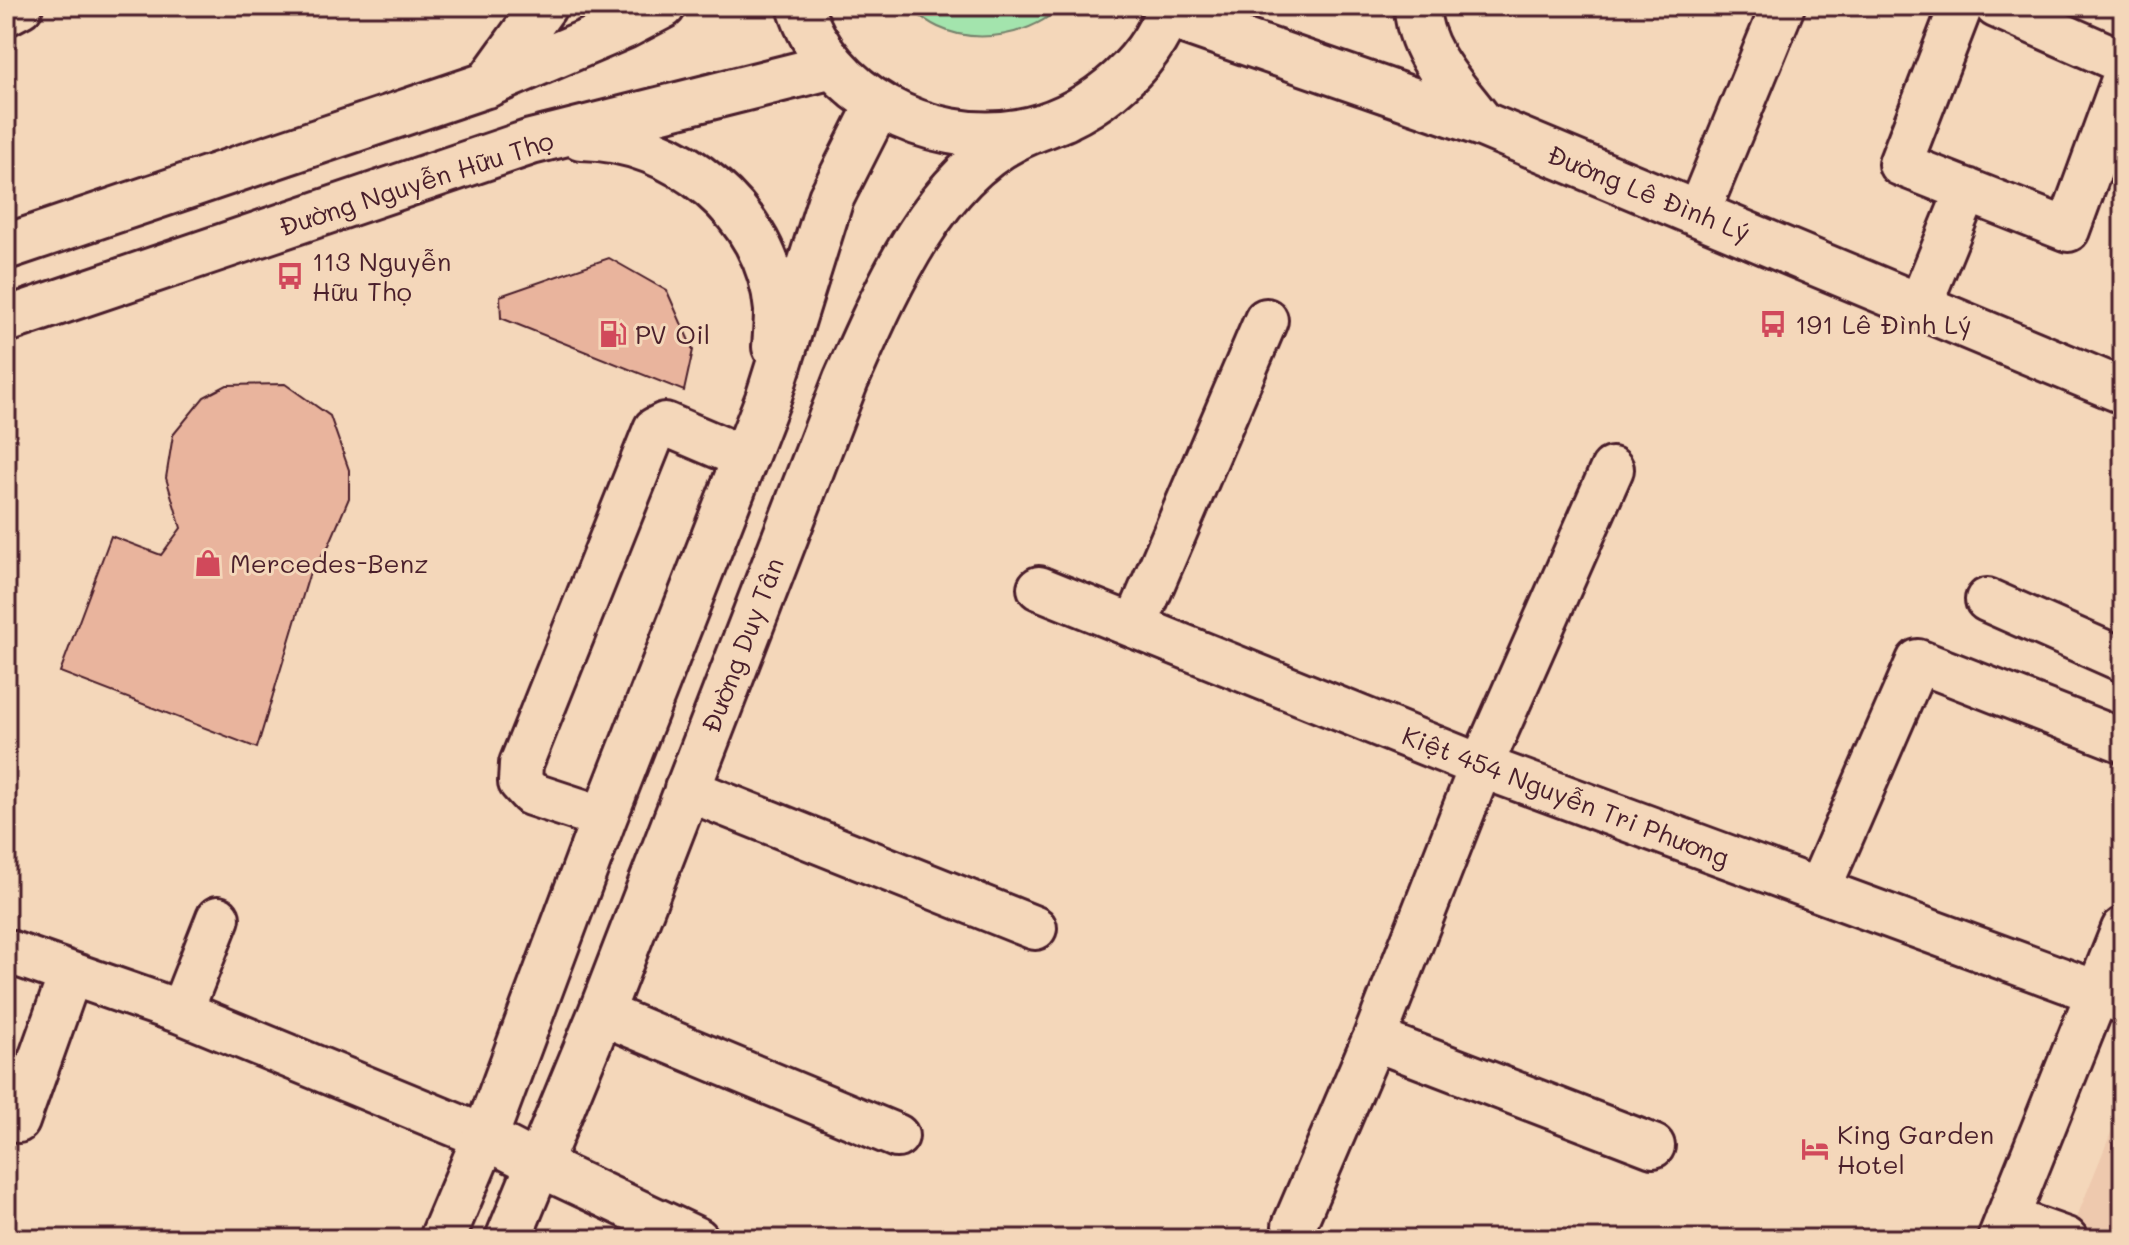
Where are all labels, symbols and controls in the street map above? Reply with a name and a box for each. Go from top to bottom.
street label: Đường Nguyễn Hữu Thọ [274,122,558,244]
street label: Đường Lê Đình Lý [1543,137,1755,249]
place label: 113 Nguyễn Hữu Thọ [312,244,451,308]
bus stop icon: 113 Nguyễn Hữu Thọ [275,261,305,291]
place label: 191 Lê Đình Lý [1795,307,1972,341]
bus stop icon: 191 Lê Đình Lý [1758,309,1788,339]
place label: PV Oil [635,317,710,351]
fuel station icon: PV Oil [598,319,628,349]
place label: Mercedes-Benz [230,546,429,580]
shop icon: Mercedes-Benz [193,548,223,578]
street label: Đường Duy Tân [693,552,791,738]
street label: Kiệt 454 Nguyễn Tri Phương [1397,718,1735,874]
place label: King Garden Hotel [1837,1117,1994,1181]
hotel icon: King Garden Hotel [1800,1134,1830,1164]

